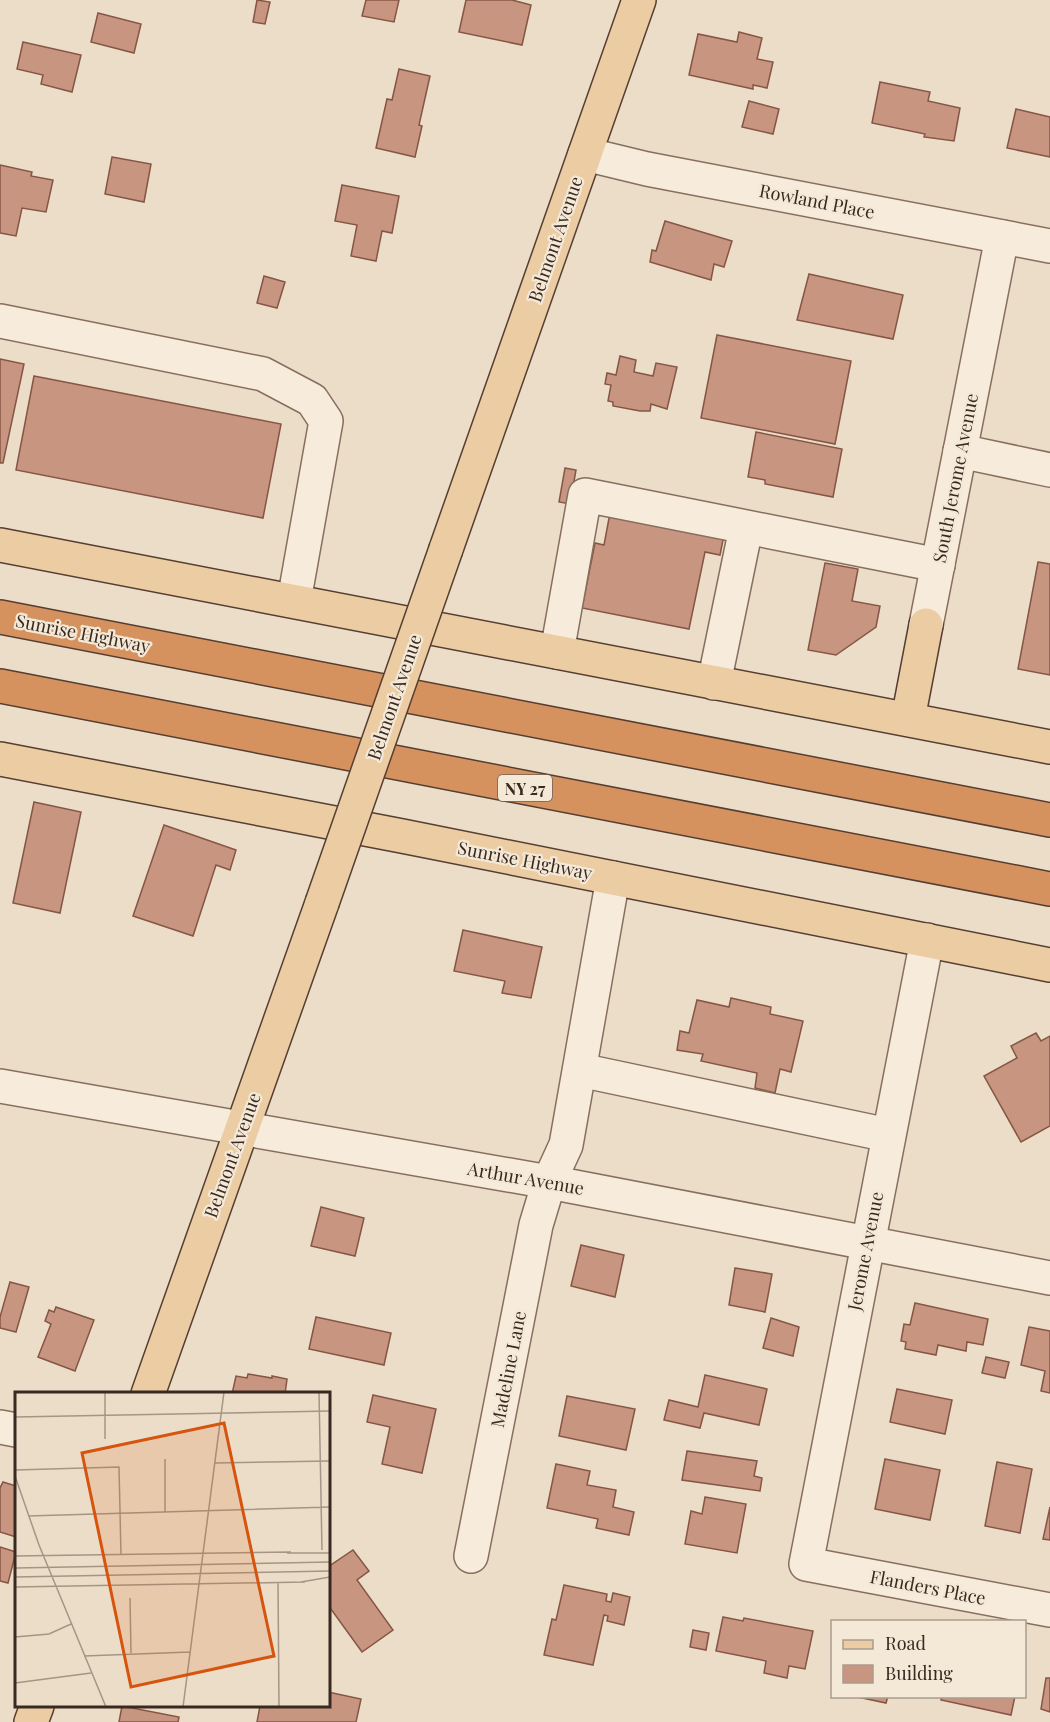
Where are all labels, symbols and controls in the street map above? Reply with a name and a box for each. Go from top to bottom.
street label: Belmont Avenue [522,173,588,305]
street label: Rowland Place [757,178,877,224]
street label: South Jerome Avenue [927,391,983,565]
street label: Sunrise Highway [14,608,152,658]
street label: Belmont Avenue [361,631,427,763]
road number: NY 27 [498,775,552,801]
street label: Sunrise Highway [456,835,594,885]
street label: Belmont Avenue [198,1089,266,1221]
street label: Arthur Avenue [465,1156,586,1200]
street label: Jerome Avenue [842,1190,888,1313]
street label: Madeline Lane [485,1309,531,1429]
inset map [15,1392,330,1707]
street label: Flanders Place [868,1564,988,1610]
legend [831,1620,1026,1698]
text: Road [885,1631,926,1655]
text: Building [885,1661,953,1685]

